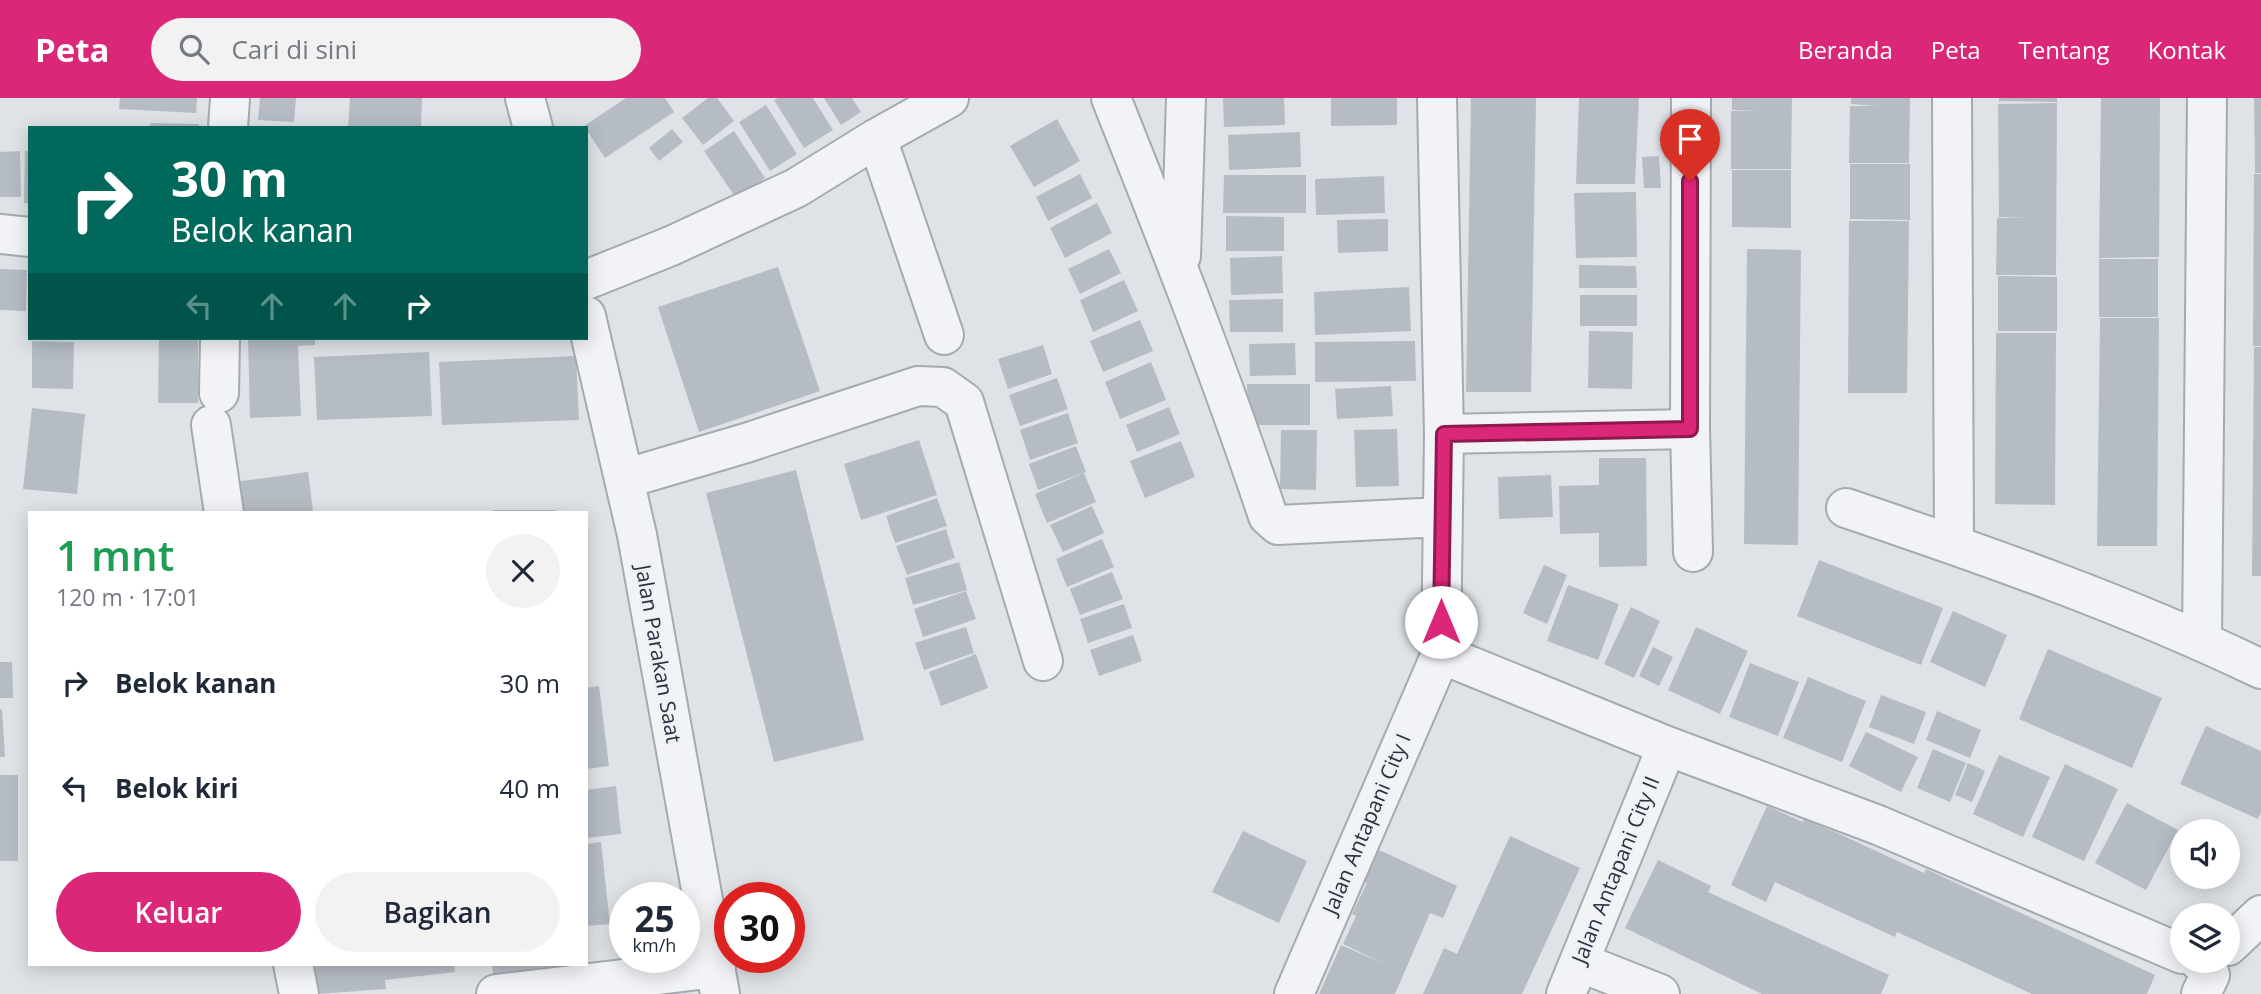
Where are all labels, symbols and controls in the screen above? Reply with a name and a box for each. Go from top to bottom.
search box [151,18,641,81]
text: Peta [35,27,109,72]
icon: search [175,30,213,68]
text: Cari di sini [231,31,357,67]
text: Beranda [1798,33,1893,66]
text: Peta [1931,33,1981,66]
text: Tentang [2019,33,2110,66]
text: Kontak [2148,33,2226,66]
pin [1660,109,1720,181]
icon: arrive [1671,120,1709,158]
text: 30 m [171,145,288,211]
icon: right [56,154,147,245]
text: Belok kanan [171,208,354,251]
icon: left [180,287,218,325]
icon: ahead [253,287,291,325]
icon: ahead [326,287,364,325]
icon: right [399,287,437,325]
text: 1 mnt [56,526,174,583]
button: close [486,534,560,608]
street label: Jalan Parakan Saat [629,561,688,745]
text: 120 m · 17:01 [56,581,199,613]
position arrow [1404,585,1478,659]
icon: right [56,664,94,702]
text: Belok kanan [115,665,276,701]
text: 30 m [499,665,560,701]
street label: Jalan Antapani City I [1315,729,1417,920]
icon: left [56,769,94,807]
text: Belok kiri [115,770,239,806]
text: 40 m [499,770,560,806]
street label: Jalan Antapani City II [1564,772,1665,969]
map controls [2170,819,2240,973]
button: sound [2170,819,2240,889]
button: Keluar [56,872,301,952]
button: Bagikan [315,872,560,952]
speed limit sign: 30 [714,882,805,973]
text: 25 [634,895,675,942]
button: layers [2170,903,2240,973]
text: km/h [633,933,676,957]

